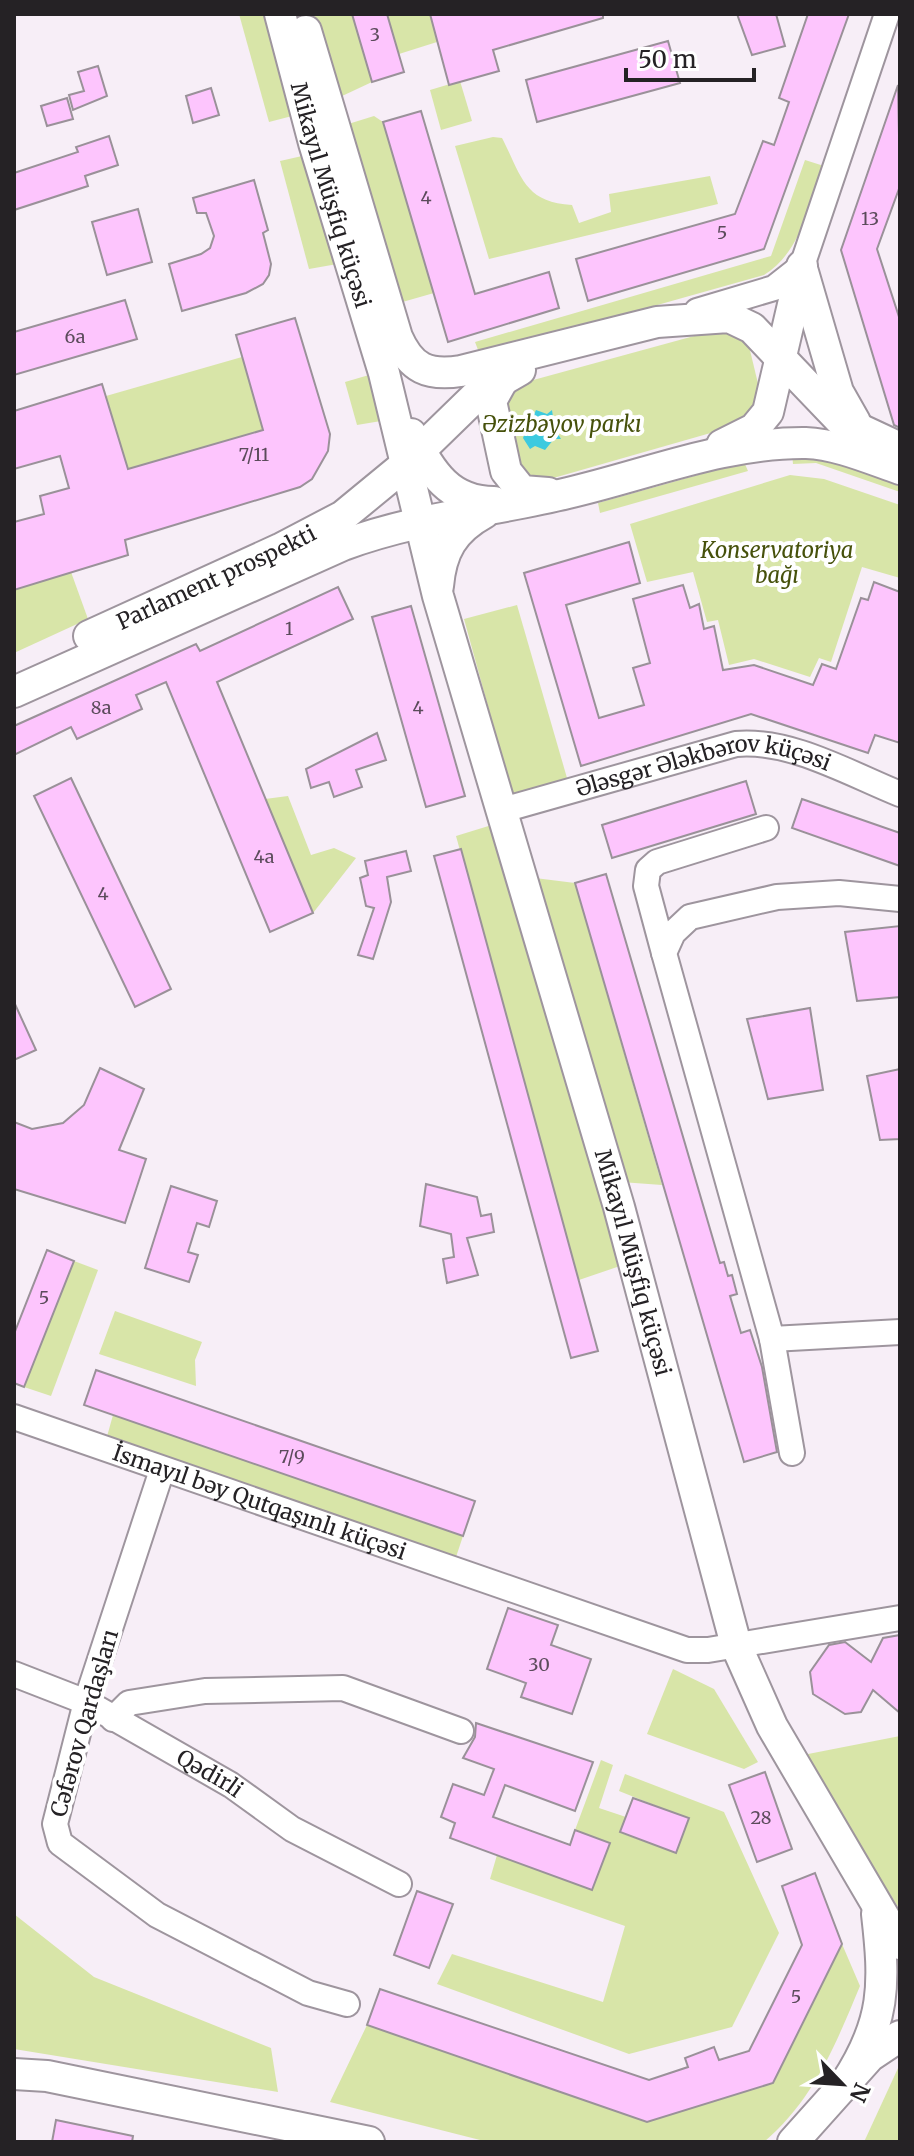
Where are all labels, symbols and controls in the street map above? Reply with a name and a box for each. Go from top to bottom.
house number: 3 [370,23,380,46]
scale bar [626,32,754,82]
text: 50 m [638,44,697,75]
street label: Mikayıl Müşfiq küçəsi [285,79,377,311]
house number: 4 [420,186,432,209]
house number: 13 [861,207,879,230]
house number: 5 [717,221,727,244]
house number: 6a [65,325,86,348]
park label: Əzizbəyov parkı [482,410,642,438]
house number: 7/11 [239,443,269,466]
street label: Parlament prospekti [112,519,321,636]
park label: Konservatoriya bağı [700,536,853,589]
house number: 1 [285,617,293,640]
house number: 8a [91,696,112,719]
house number: 4 [412,696,424,719]
street label: Ələsgər Ələkbərov küçəsi [573,729,835,803]
house number: 4a [253,845,275,868]
house number: 4 [97,882,109,905]
street label: Mikayıl Müşfiq küçəsi [589,1146,678,1379]
house number: 5 [39,1286,49,1309]
street label: İsmayıl bəy Qutqaşınlı küçəsi [109,1438,410,1566]
house number: 7/9 [279,1445,305,1468]
street label: Cəfərov Qardaşları [44,1626,124,1820]
house number: 30 [528,1653,550,1676]
street label: Qədirli [172,1743,249,1803]
house number: 28 [750,1806,772,1829]
house number: 5 [791,1985,801,2008]
north arrow [802,2044,882,2124]
text: N [844,2079,876,2107]

